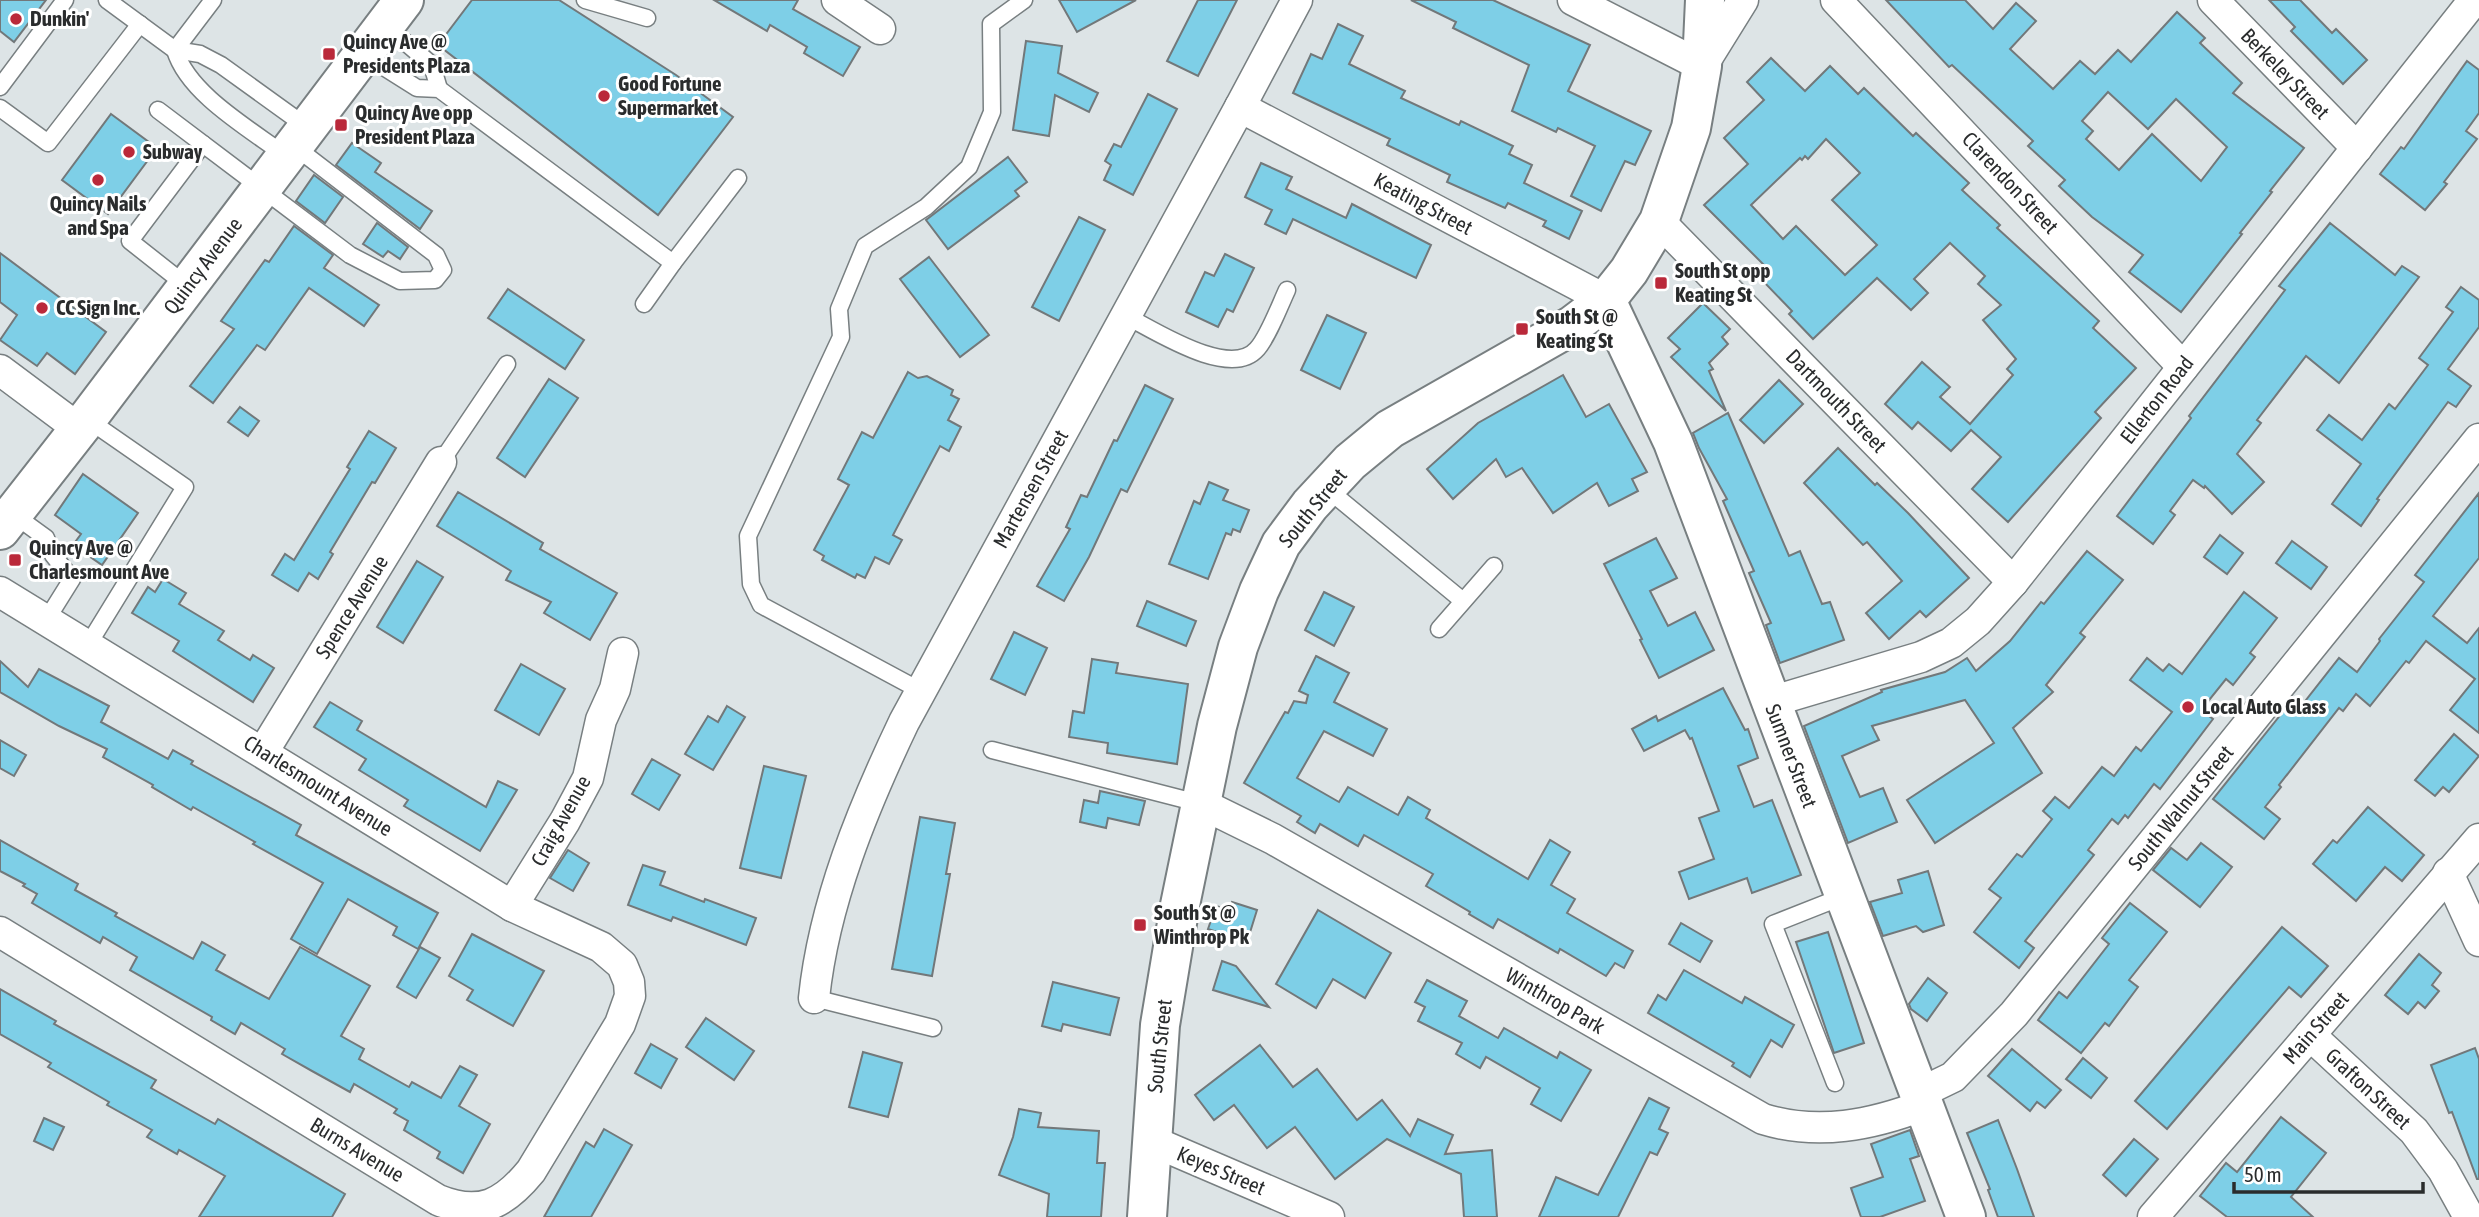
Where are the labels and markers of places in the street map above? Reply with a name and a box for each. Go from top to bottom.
place label: Dunkin' [30,6,90,30]
marker: Dunkin' [8,11,24,27]
place label: Quincy Ave @ Presidents Plaza [343,29,470,77]
marker: Quincy Ave @ Presidents Plaza [321,46,337,62]
place label: Good Fortune Supermarket [618,71,722,119]
marker: Good Fortune Supermarket [596,88,612,104]
place label: Quincy Ave opp President Plaza [355,100,475,148]
marker: Quincy Ave opp President Plaza [333,117,349,133]
place label: Subway [143,139,203,163]
marker: Subway [121,144,137,160]
marker: Quincy Nails and Spa [90,172,106,188]
place label: Quincy Nails and Spa [50,191,147,239]
place label: South St opp Keating St [1675,258,1771,306]
marker: South St opp Keating St [1653,275,1669,291]
place label: CC Sign Inc. [56,295,140,319]
marker: CC Sign Inc. [34,300,50,316]
place label: South St @ Keating St [1536,304,1618,352]
marker: South St @ Keating St [1514,321,1530,337]
place label: Quincy Ave @ Charlesmount Ave [29,535,169,583]
marker: Quincy Ave @ Charlesmount Ave [7,552,23,568]
place label: Local Auto Glass [2202,694,2327,718]
marker: Local Auto Glass [2180,699,2196,715]
place label: South St @ Winthrop Pk [1153,900,1250,948]
marker: South St @ Winthrop Pk [1132,917,1148,933]

